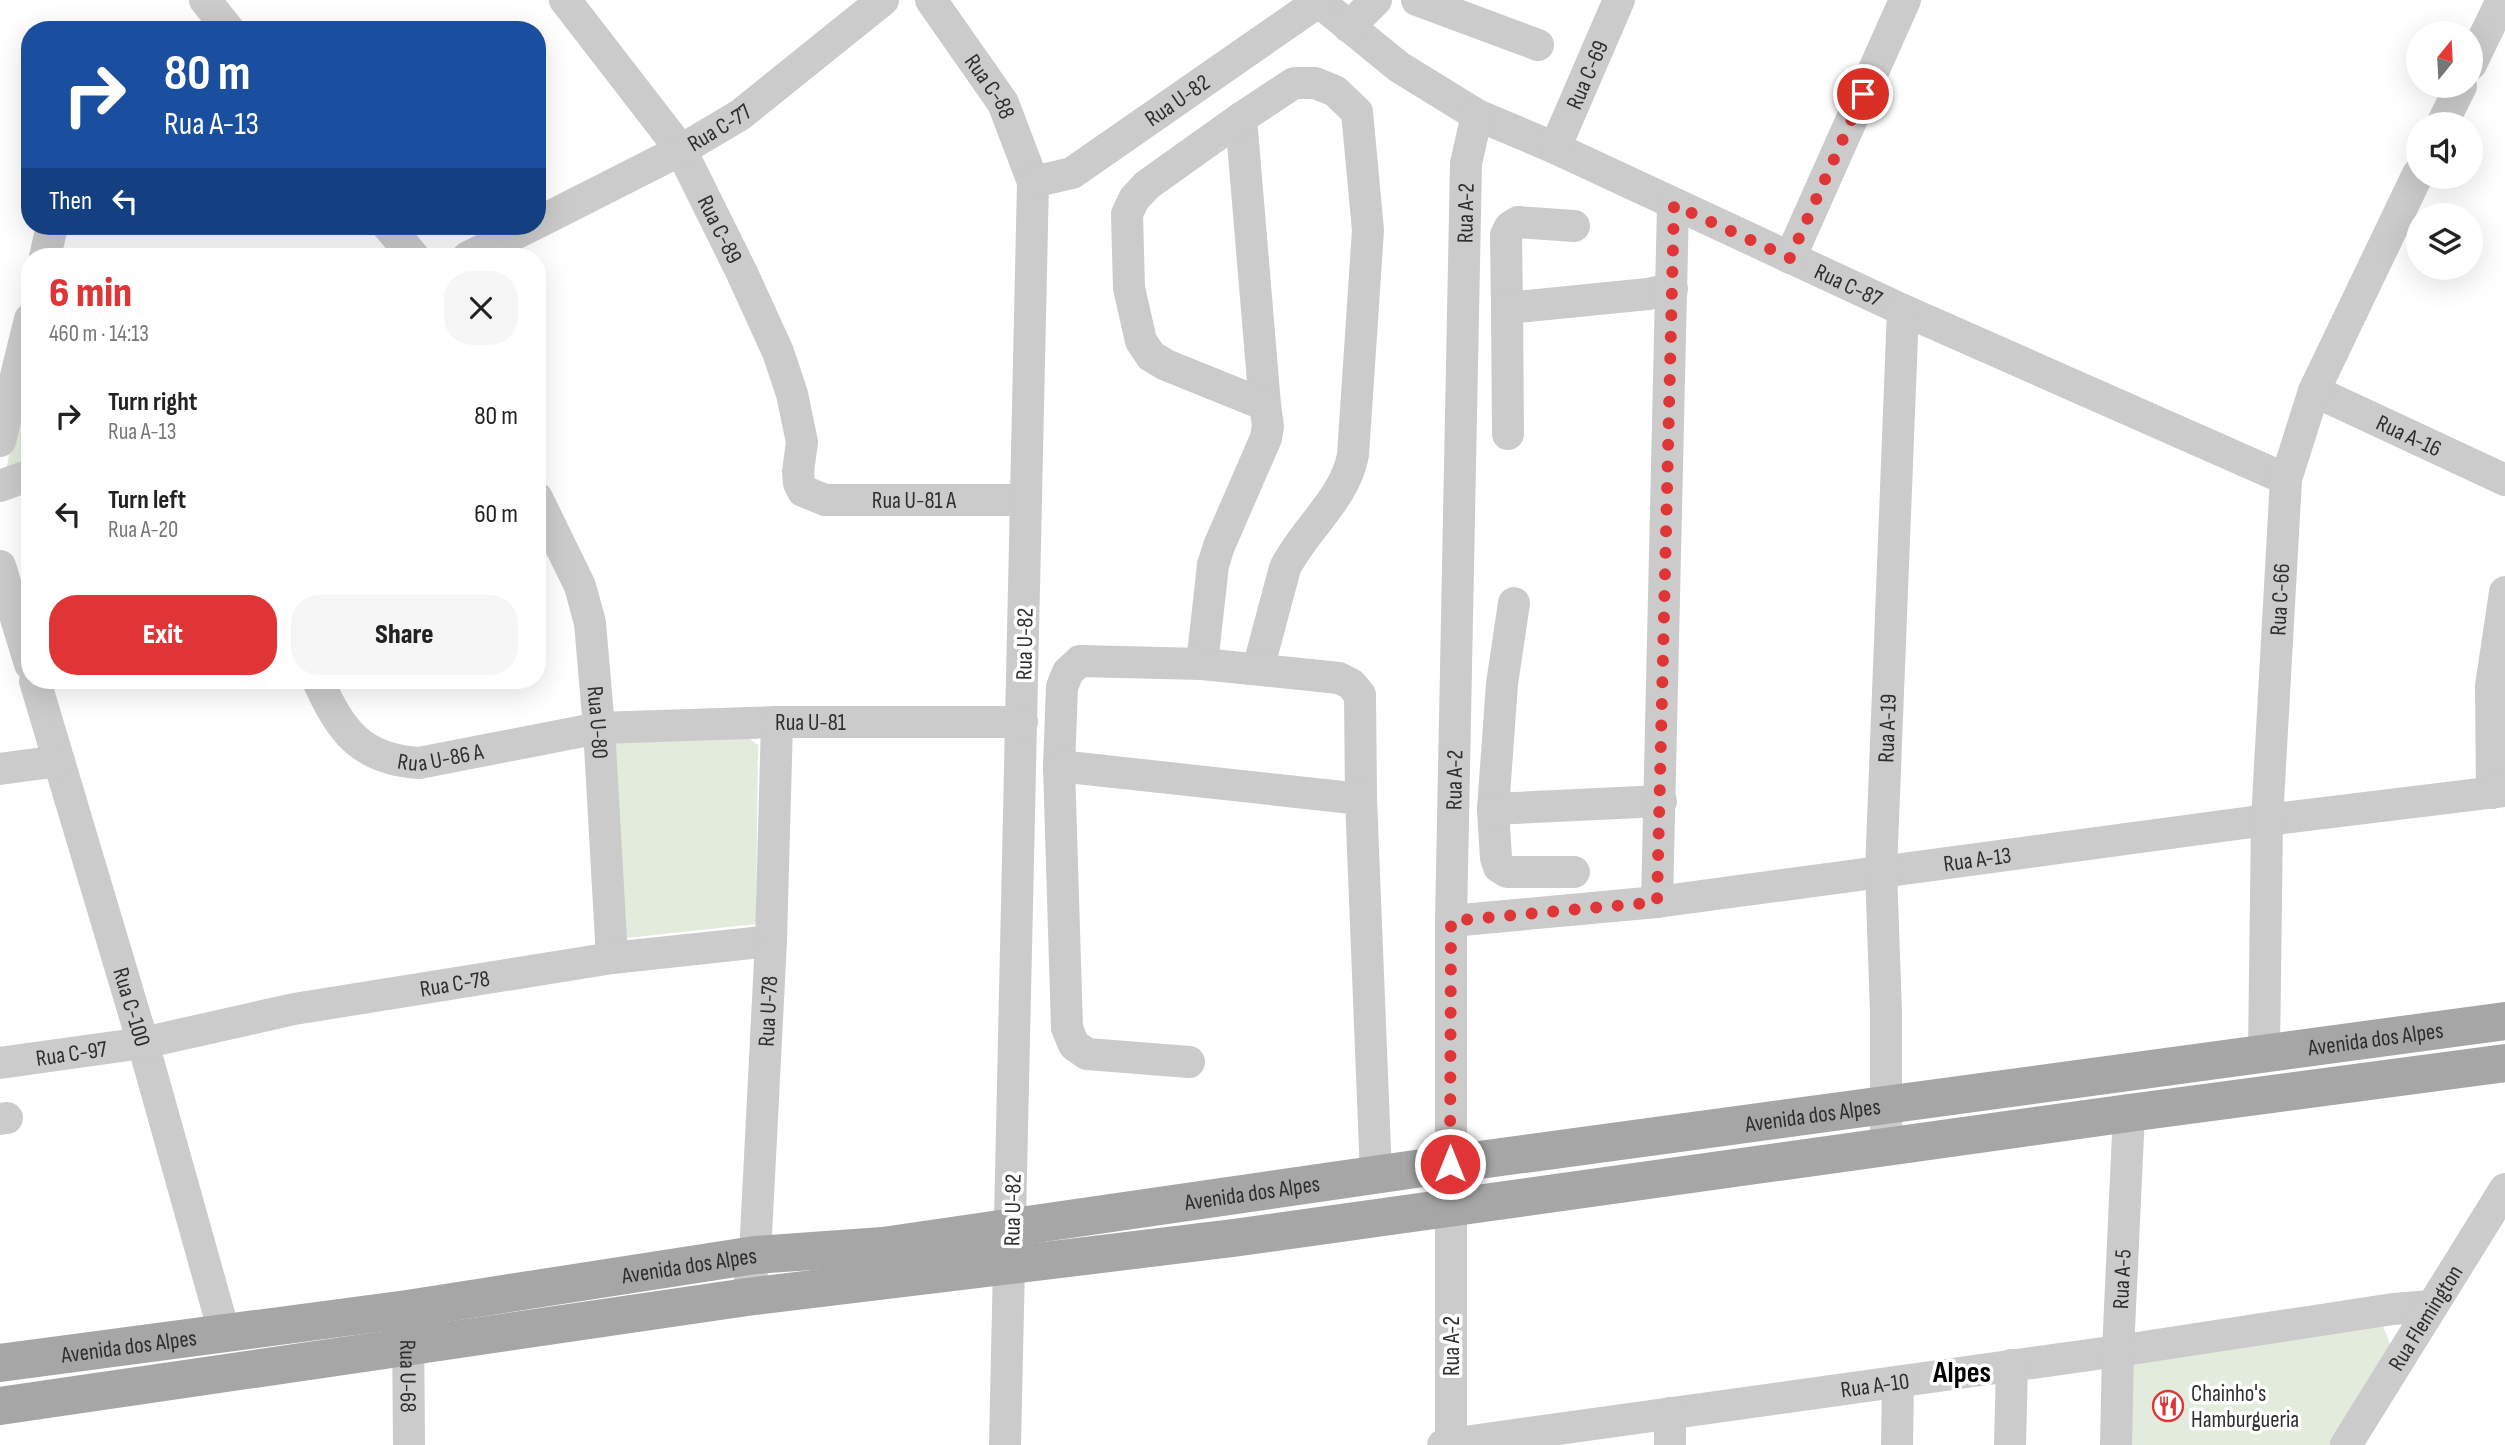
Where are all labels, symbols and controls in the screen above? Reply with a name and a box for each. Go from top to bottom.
north arrow [2406,21,2483,98]
map controls [2406,21,2483,280]
street label: Rua C-69 [1560,36,1615,114]
text: 80 m [164,45,251,104]
icon: right [49,49,140,140]
street label: Rua C-88 [958,49,1021,123]
pin [1833,64,1893,124]
street label: Rua U-82 [1140,69,1215,133]
icon: arrive [1844,75,1882,113]
street label: Rua C-77 [683,98,758,158]
text: Rua A-13 [164,105,259,144]
button: sound [2406,112,2483,189]
icon: left [106,182,144,220]
street label: Rua A-2 [1451,183,1481,243]
text: Then [49,186,92,217]
street label: Rua C-89 [691,191,748,268]
button: layers [2406,203,2483,280]
street label: Rua C-87 [1810,258,1886,313]
text: 6 min [49,268,132,319]
button: close [444,271,518,345]
text: 460 m · 14:13 [49,320,149,348]
text: Turn right [108,387,197,418]
icon: right [49,397,87,435]
text: 80 m [474,401,518,432]
street label: Rua A-16 [2372,409,2446,463]
text: Rua A-13 [108,418,176,446]
text: Turn left [108,485,186,516]
street label: Rua U-81 A [872,487,956,515]
icon: left [49,495,87,533]
text: 60 m [474,499,518,530]
text: Rua A-20 [108,516,178,544]
street label: Rua C-66 [2264,562,2296,636]
button: Exit [49,595,277,675]
button: Share [291,595,518,675]
street label: Rua U-82 [1010,608,1040,680]
street label: Rua U-80 [580,685,614,760]
street label: Rua A-19 [1872,693,1903,763]
street label: Rua U-81 [775,709,846,737]
street label: Rua U-86 A [395,738,486,778]
street label: Rua A-2 [1440,750,1469,810]
street label: Rua A-13 [1942,842,2013,878]
street label: Rua C-100 [106,964,156,1050]
street label: Rua C-78 [418,965,492,1004]
street label: Rua U-78 [753,975,784,1047]
street label: Avenida dos Alpes [2305,1016,2445,1063]
street label: Rua C-97 [34,1035,109,1073]
street label: Avenida dos Alpes [1742,1093,1882,1139]
position arrow [1413,1127,1487,1201]
street label: Avenida dos Alpes [1182,1170,1322,1217]
street label: Rua U-82 [998,1174,1028,1246]
street label: Avenida dos Alpes [619,1242,759,1291]
street label: Rua A-5 [2107,1249,2138,1310]
street label: Rua Flemington [2383,1260,2469,1376]
street label: Rua A-2 [1438,1316,1466,1376]
street label: Avenida dos Alpes [59,1324,198,1370]
street label: Rua U-68 [393,1339,422,1413]
district label: Alpes [1932,1355,1991,1391]
street label: Rua A-10 [1839,1367,1911,1404]
place label: Chainho's Hamburgueria [2191,1380,2299,1434]
restaurant icon: Chainho's Hamburgueria [2151,1389,2185,1423]

